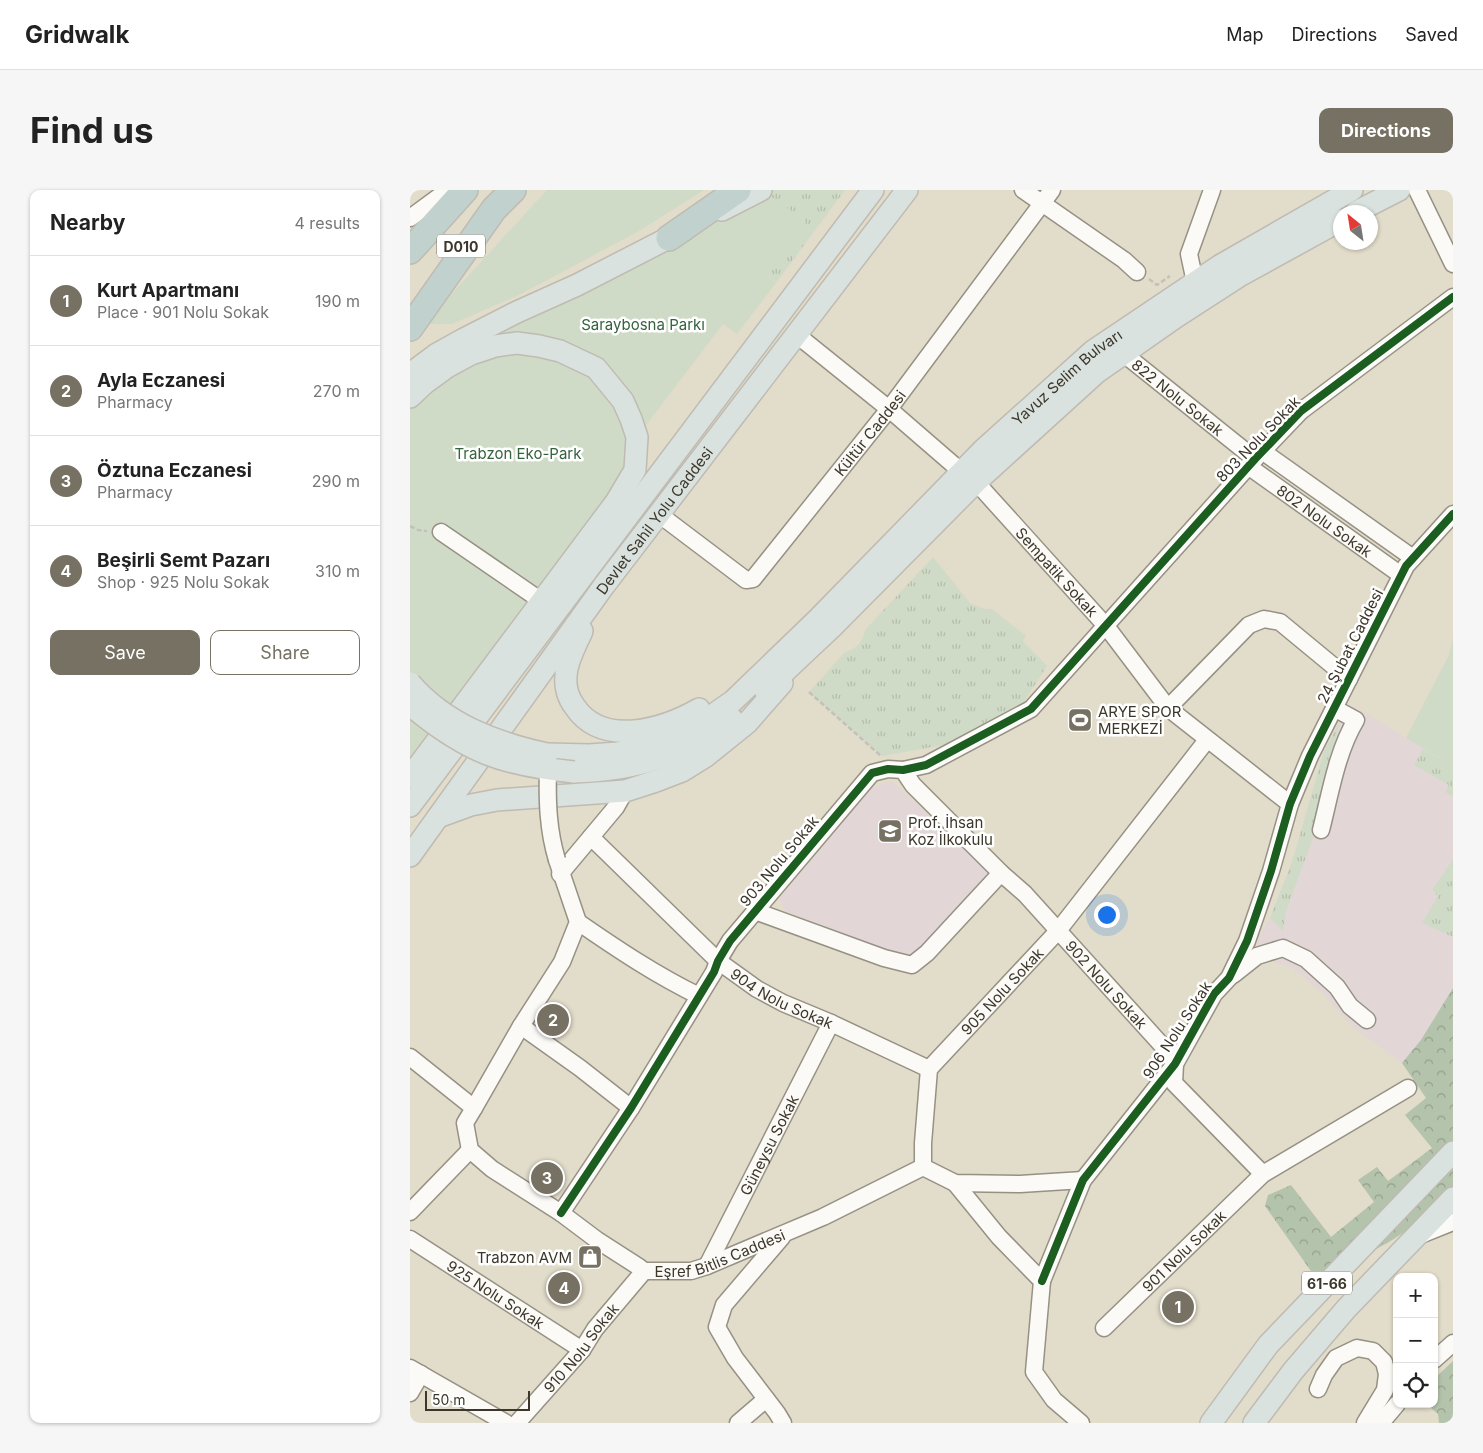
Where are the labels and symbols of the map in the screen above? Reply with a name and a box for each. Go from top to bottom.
north arrow [1333,205,1378,250]
road number: D010 [437,234,485,258]
park label: Saraybosna Parkı [581,315,705,334]
street label: Yavuz Selim Bulvarı [1008,325,1125,429]
street label: 822 Nolu Sokak [1128,355,1228,440]
street label: Kültür Caddesi [830,386,909,479]
street label: 803 Nolu Sokak [1212,391,1305,486]
street label: Devlet Sahil Yolu Caddesi [592,443,716,598]
park label: Trabzon Eko-Park [455,444,582,463]
street label: 802 Nolu Sokak [1273,480,1377,561]
street label: Sempatik Sokak [1012,523,1103,621]
street label: 24 Şubat Caddesi [1313,585,1387,707]
place label: ARYE SPOR MERKEZİ [1098,702,1182,738]
sports icon: ARYE SPOR MERKEZİ [1067,707,1093,733]
street label: 903 Nolu Sokak [735,811,823,910]
place label: Prof. İhsan Koz İlkokulu [908,813,993,849]
school or university icon: Prof. İhsan Koz İlkokulu [877,818,903,844]
your location [1094,902,1120,928]
street label: 902 Nolu Sokak [1062,936,1152,1033]
street label: 905 Nolu Sokak [956,943,1048,1039]
street label: 904 Nolu Sokak [727,964,837,1033]
street label: 906 Nolu Sokak [1138,977,1216,1082]
pin: 2 [537,1001,569,1039]
street label: Güneysu Sokak [735,1091,803,1198]
pin: 3 [531,1159,563,1197]
street label: 901 Nolu Sokak [1138,1205,1230,1296]
street label: Eşref Bitlis Caddesi [655,1225,788,1281]
shop icon: Trabzon AVM [577,1244,603,1270]
place label: Trabzon AVM [477,1248,572,1267]
street label: 925 Nolu Sokak [443,1256,549,1333]
pin: 4 [548,1269,580,1307]
road number: 61-66 [1302,1272,1352,1294]
pin: 1 [1162,1288,1194,1326]
street label: 910 Nolu Sokak [539,1298,623,1396]
scale bar [425,1388,530,1411]

